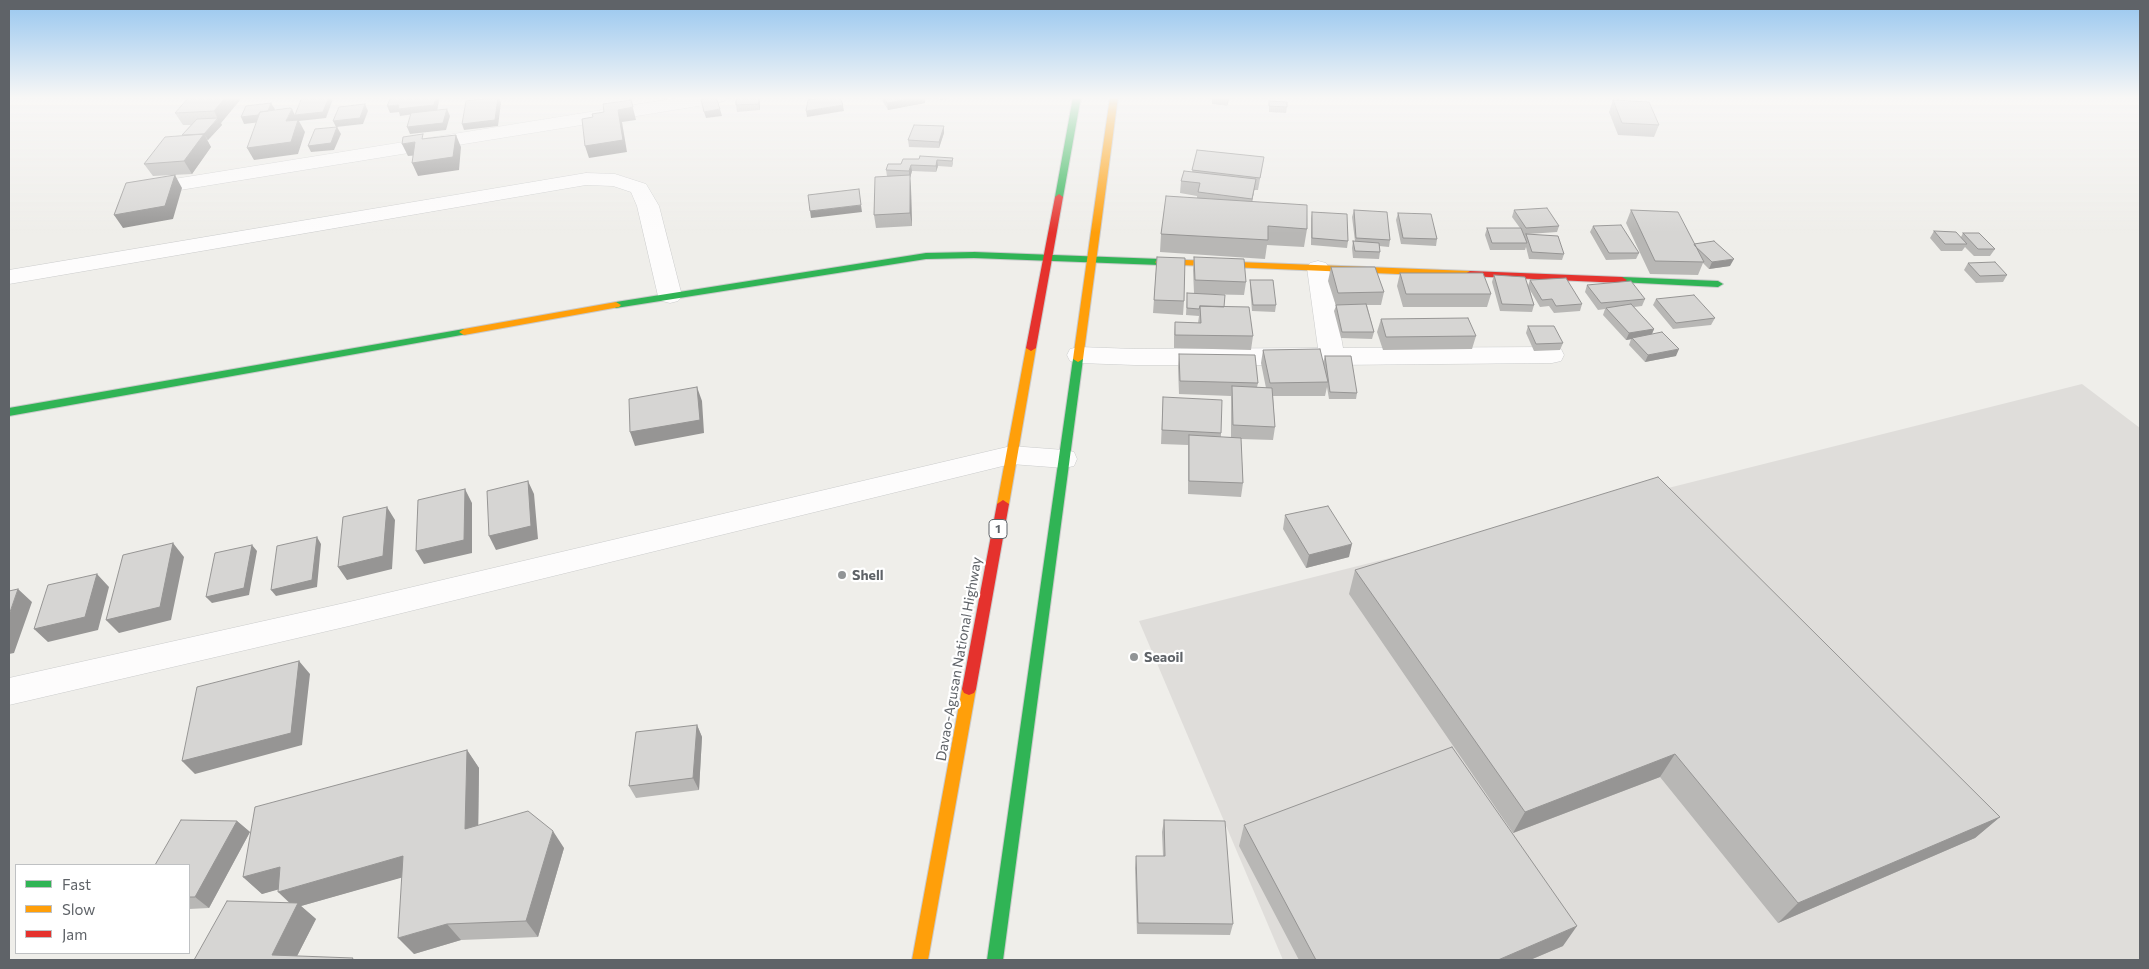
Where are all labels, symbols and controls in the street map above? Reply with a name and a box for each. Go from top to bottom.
road number: 1 [989,520,1007,538]
street label: Davao-Agusan National Highway [933,556,985,762]
place label: Shell [852,567,884,583]
marker: Shell [836,569,848,581]
place label: Seaoil [1144,649,1183,665]
marker: Seaoil [1128,651,1140,663]
legend [15,864,190,954]
text: Fast [62,875,91,893]
text: Slow [62,900,95,918]
text: Jam [62,925,87,943]

